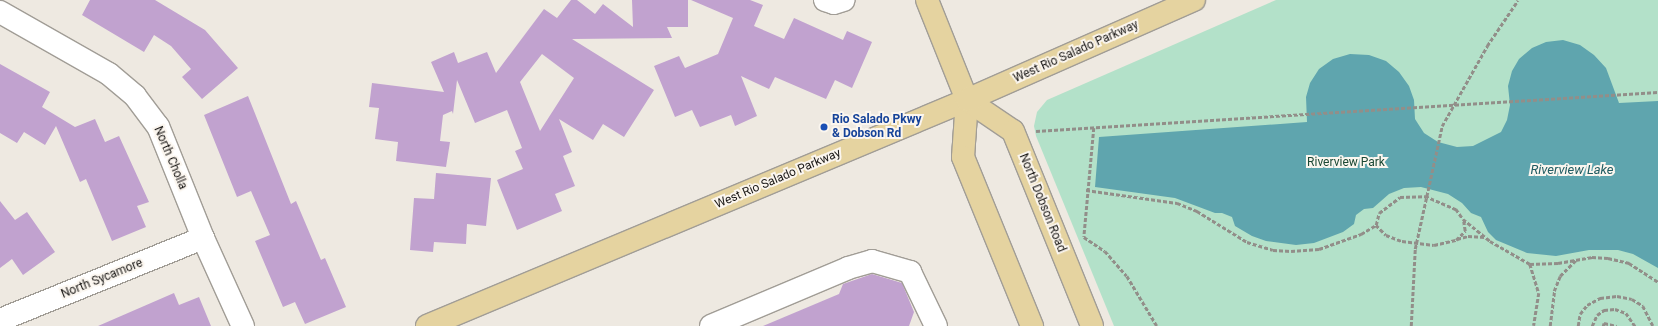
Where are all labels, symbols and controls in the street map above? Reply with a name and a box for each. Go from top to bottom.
street label: West Rio Salado Parkway [1011,18,1141,86]
place label: Rio Salado Pkwy & Dobson Rd [832,113,922,141]
marker: Rio Salado Pkwy & Dobson Rd [819,122,829,132]
street label: North Cholla [150,124,190,192]
street label: West Rio Salado Parkway [713,146,843,212]
street label: North Dobson Road [1016,152,1068,254]
park label: Riverview Park [1307,156,1385,170]
water label: Riverview Lake [1530,162,1614,178]
street label: North Sycamore [59,256,145,302]

